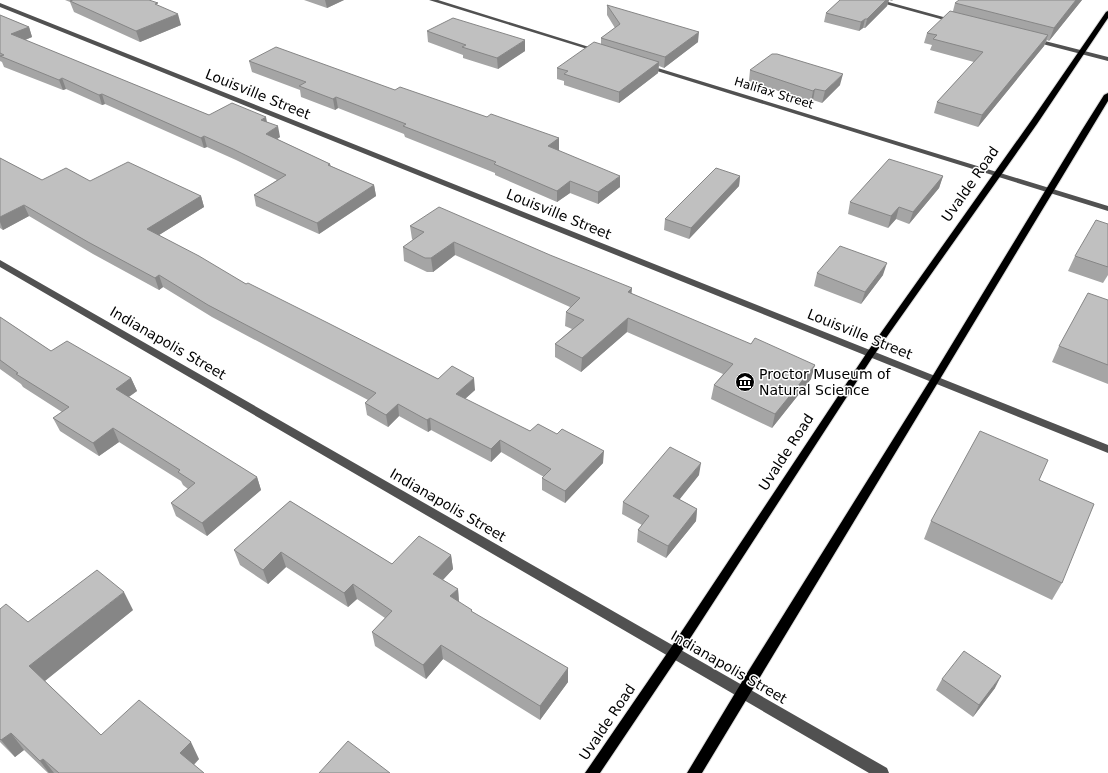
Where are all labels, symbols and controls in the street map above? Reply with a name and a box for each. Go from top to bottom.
street label: Louisville Street [203,66,313,123]
street label: Halifax Street [733,74,816,112]
street label: Uvalde Road [938,143,1002,225]
street label: Louisville Street [504,186,614,243]
street label: Indianapolis Street [107,303,229,383]
street label: Louisville Street [805,306,915,363]
place label: Proctor Museum of Natural Science [759,366,892,398]
museum icon: Proctor Museum of Natural Science [734,371,756,393]
street label: Uvalde Road [755,411,817,493]
street label: Indianapolis Street [387,465,509,545]
street label: Indianapolis Street [668,627,790,707]
street label: Uvalde Road [576,681,638,763]

